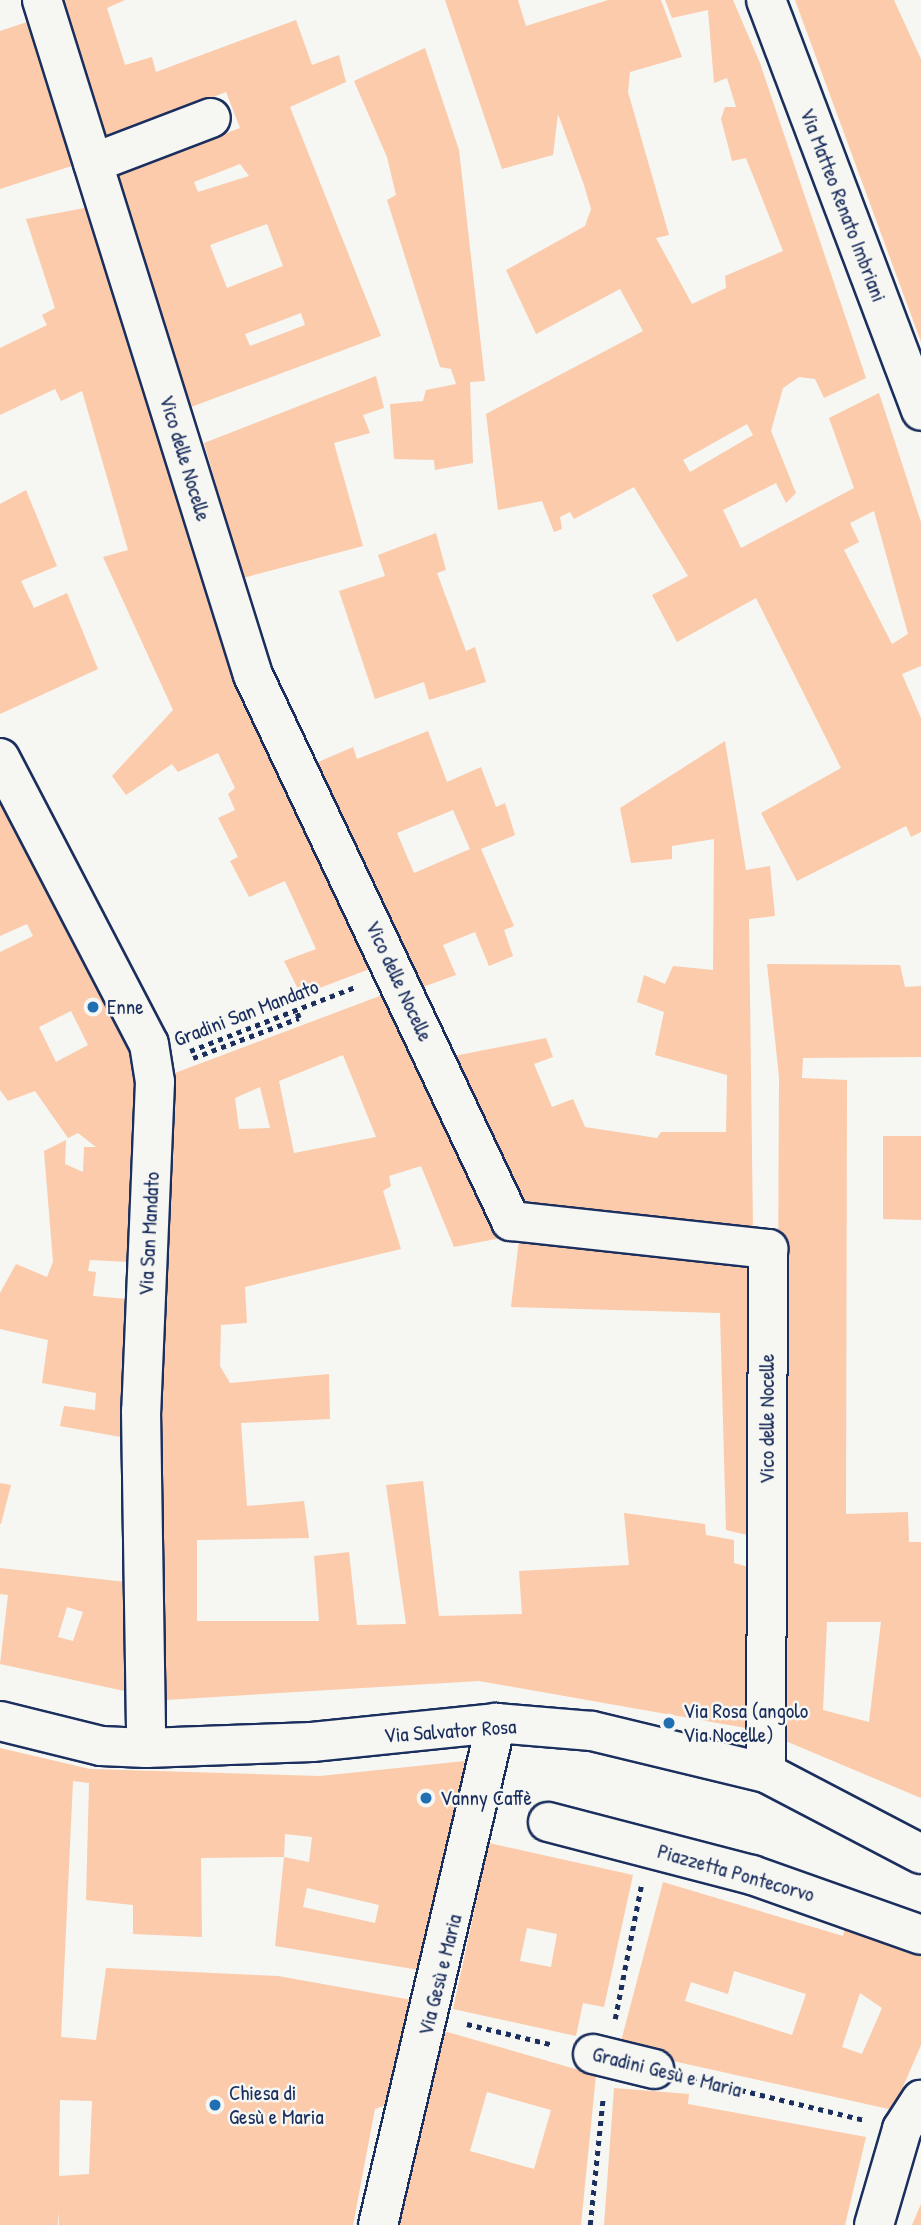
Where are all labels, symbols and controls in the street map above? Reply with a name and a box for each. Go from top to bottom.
street label: Via Matteo Renato Imbriani [794,105,892,305]
street label: Vico delle Nocelle [154,392,216,524]
street label: Vico delle Nocelle [360,917,438,1045]
street label: Gradini San Mandato [170,974,322,1052]
place label: Enne [107,994,144,1020]
marker: Enne [85,999,101,1015]
street label: Via San Mandato [133,1171,165,1297]
street label: Vico delle Nocelle [754,1354,780,1484]
place label: Via Rosa (angolo Via Nocelle) [683,1698,808,1748]
street label: Via Salvator Rosa [383,1714,517,1748]
marker: Via Rosa (angolo Via Nocelle) [661,1715,677,1731]
place label: Vanny Caffè [440,1785,532,1811]
marker: Vanny Caffè [418,1790,434,1806]
street label: Piazzetta Pontecorvo [655,1839,817,1907]
street label: Via Gesù e Maria [413,1912,467,2038]
street label: Gradini Gesù e Maria [590,2041,744,2103]
place label: Chiesa di Gesù e Maria [229,2080,324,2130]
marker: Chiesa di Gesù e Maria [207,2097,223,2113]

